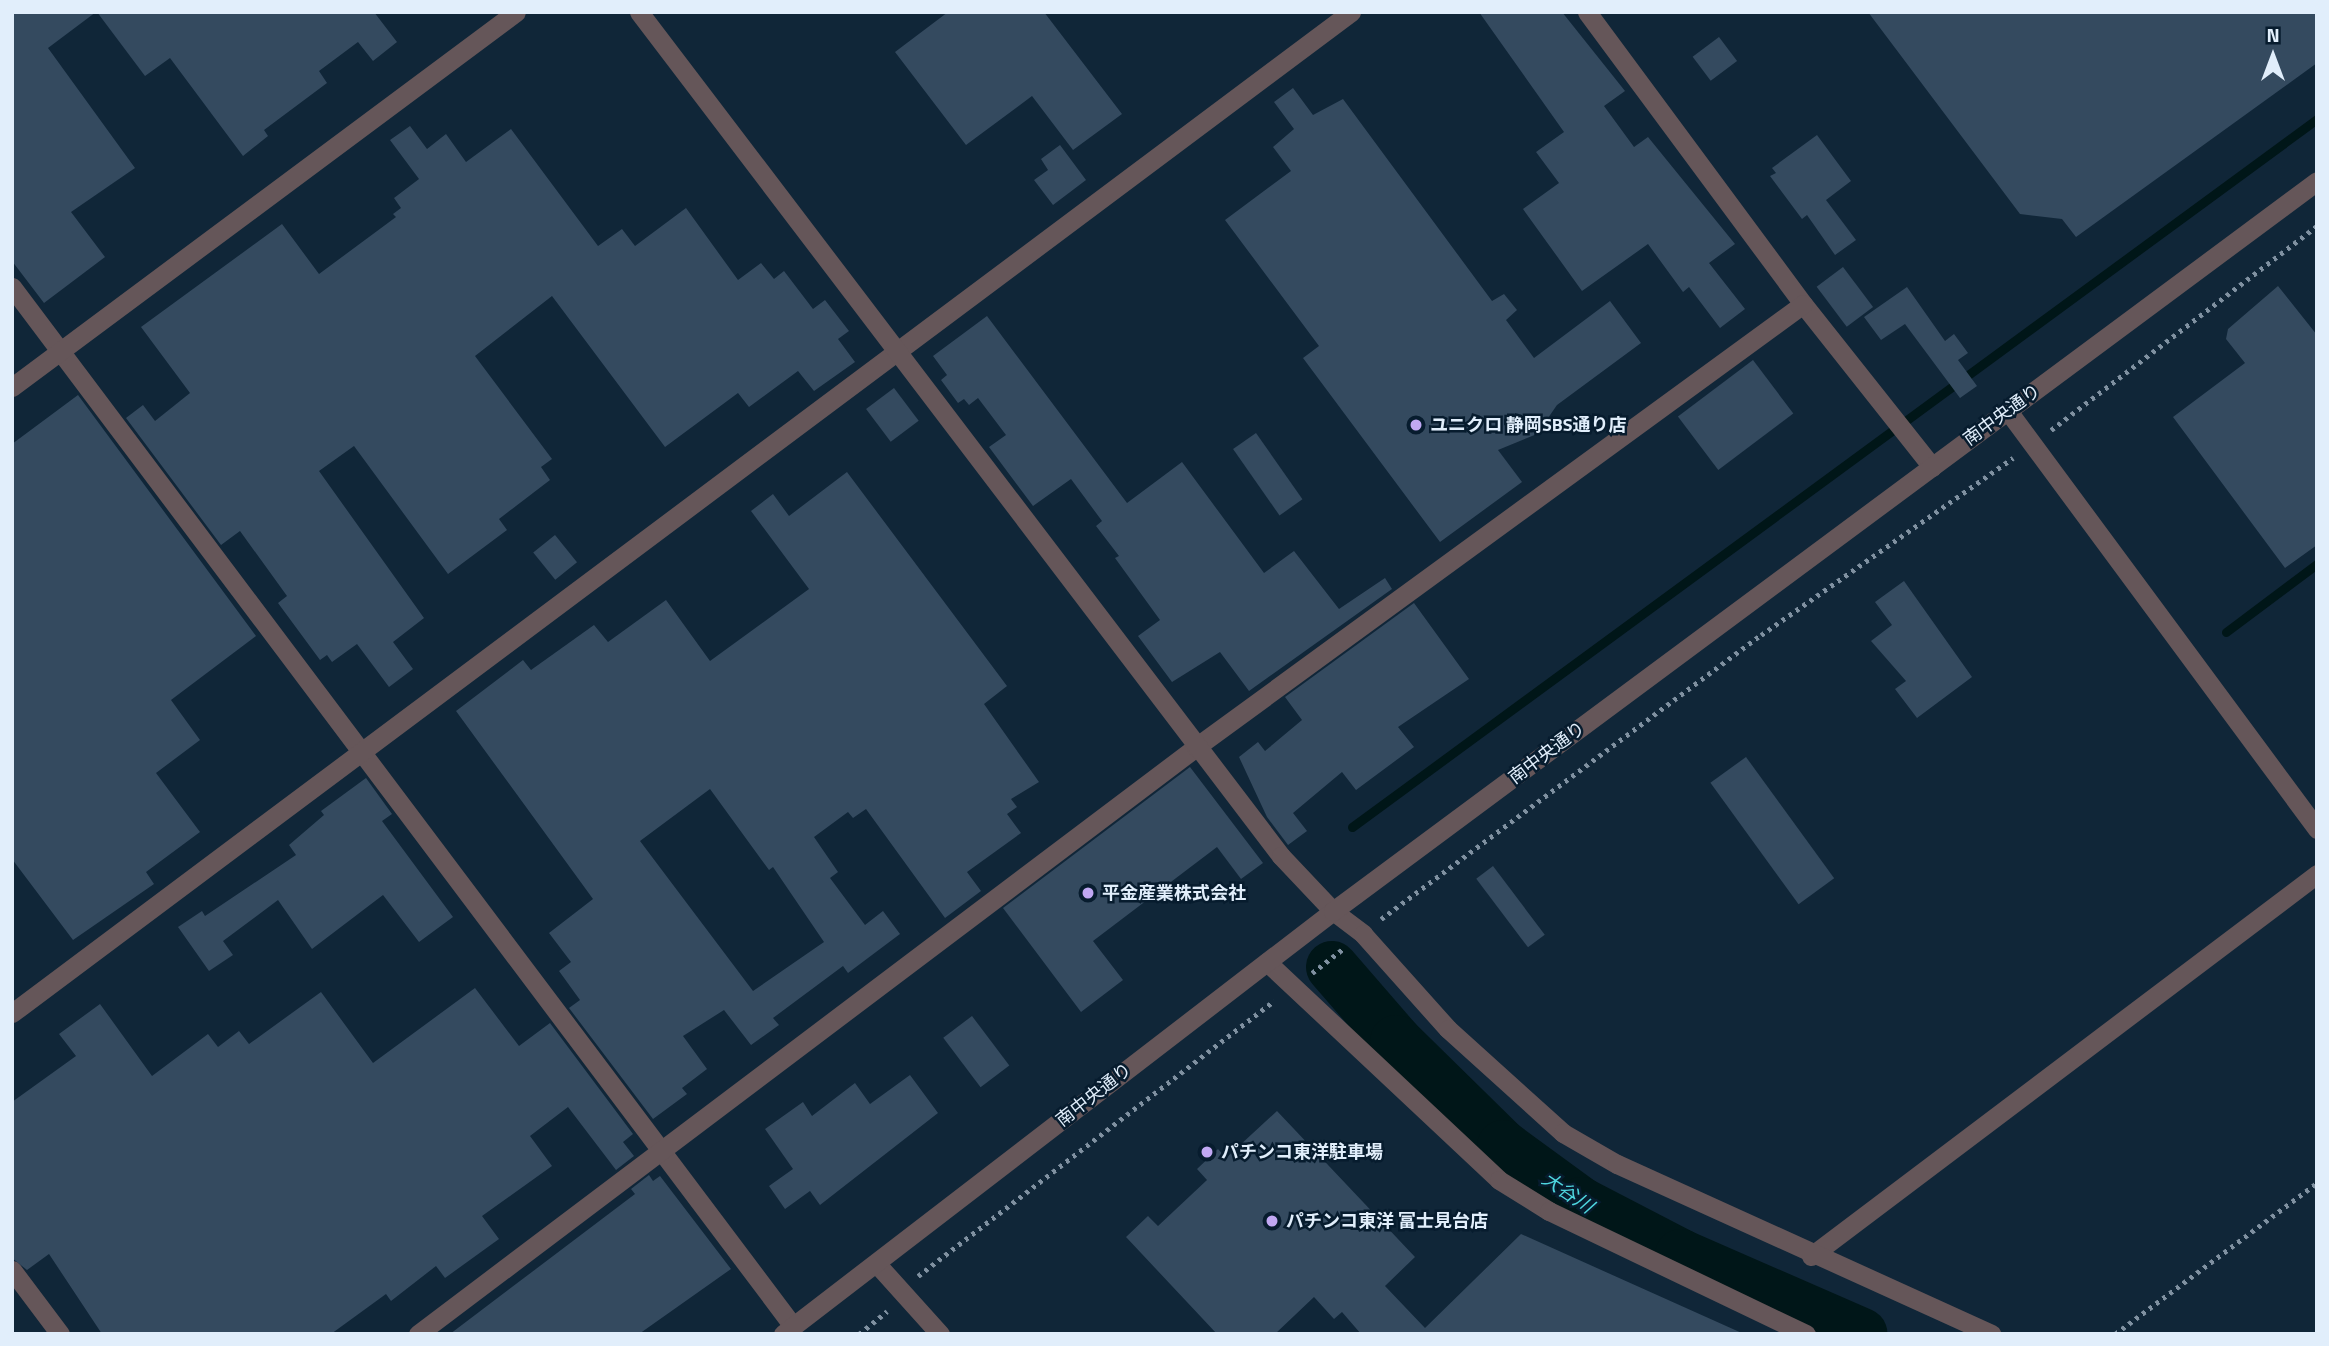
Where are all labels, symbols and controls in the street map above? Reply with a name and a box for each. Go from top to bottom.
text: N [2266,20,2280,49]
north arrow [2238,21,2308,91]
street label: 南中央通り [1959,380,2045,450]
place label: ユニクロ 静岡SBS通り店 [1430,414,1627,436]
marker: ユニクロ 静岡SBS通り店 [1408,417,1424,433]
street label: 南中央通り [1505,717,1589,789]
place label: 平金産業株式会社 [1102,882,1246,904]
marker: 平金産業株式会社 [1080,885,1096,901]
street label: 南中央通り [1052,1059,1136,1131]
place label: パチンコ東洋駐車場 [1221,1141,1383,1163]
marker: パチンコ東洋駐車場 [1199,1144,1215,1160]
water label: 大谷川 [1538,1167,1598,1217]
place label: パチンコ東洋 富士見台店 [1286,1210,1488,1232]
marker: パチンコ東洋 富士見台店 [1264,1213,1280,1229]

